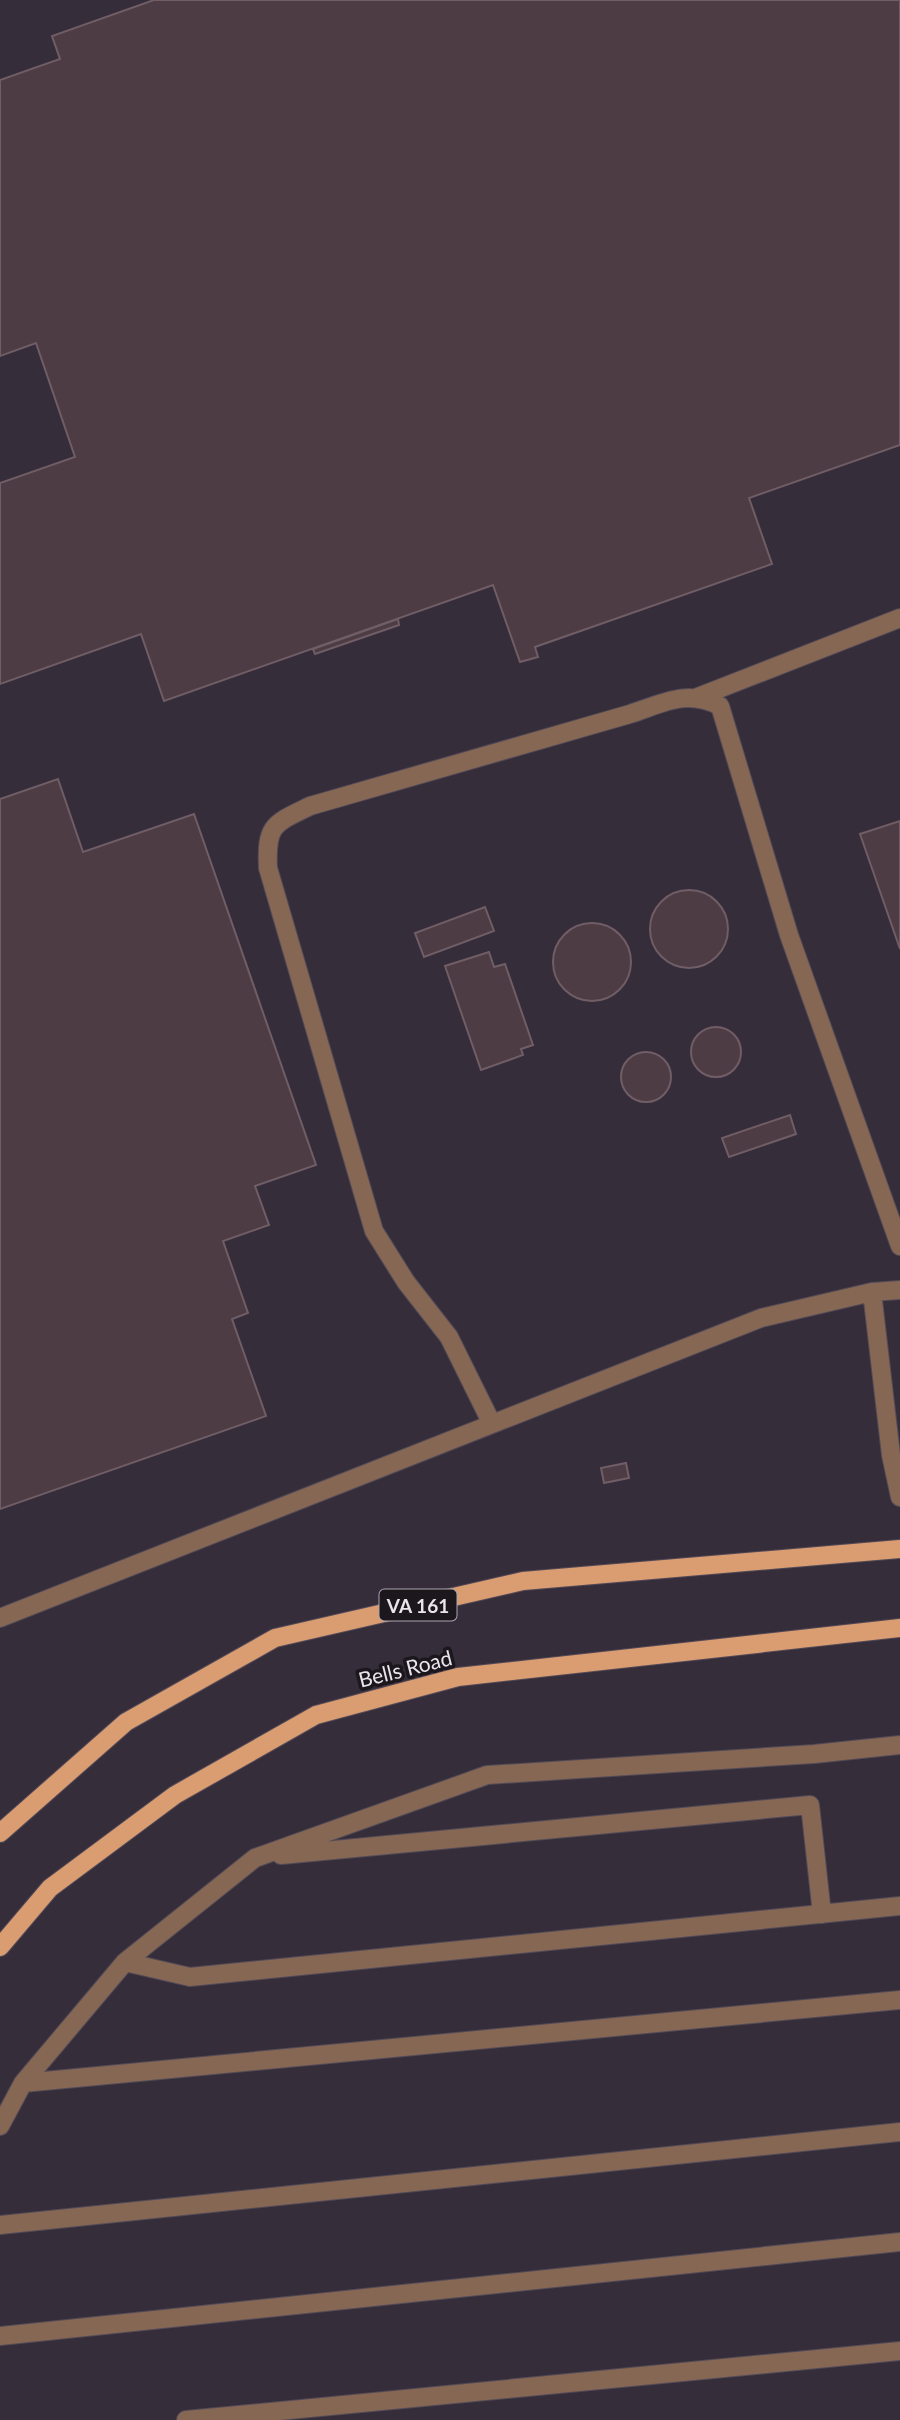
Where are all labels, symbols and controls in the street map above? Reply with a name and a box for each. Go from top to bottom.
road number: VA 161 [380,1590,457,1620]
street label: Bells Road [356,1644,454,1692]

